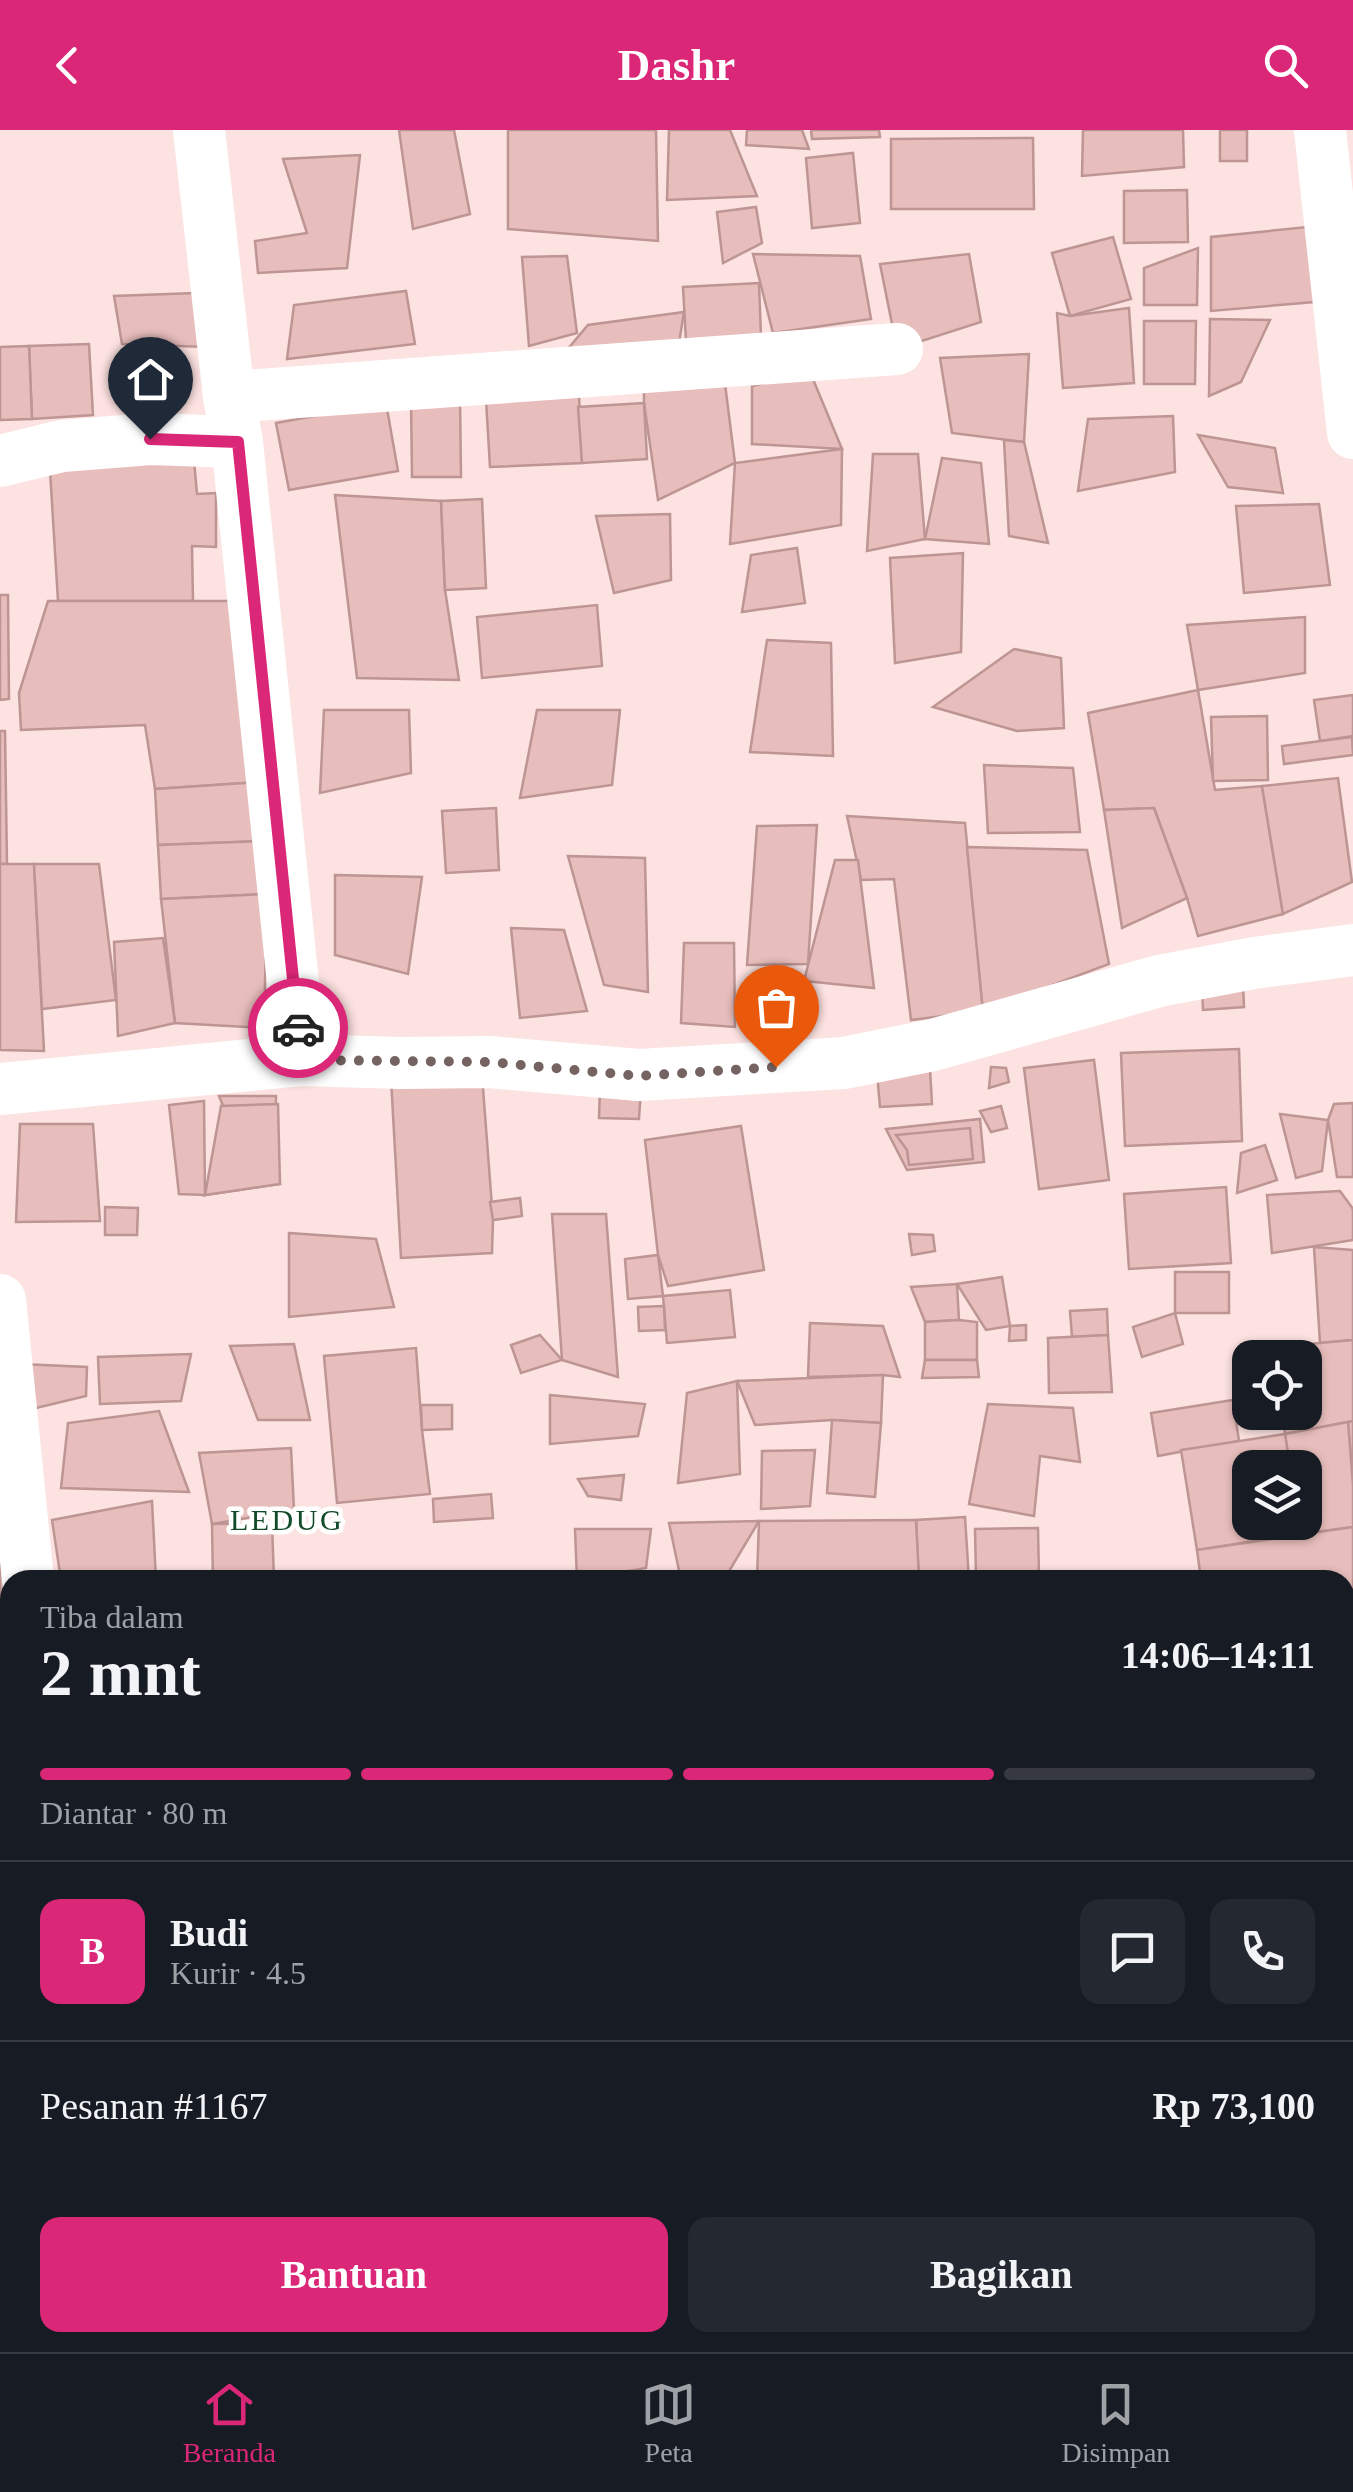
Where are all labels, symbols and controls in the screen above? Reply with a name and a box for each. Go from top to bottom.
icon: back [40,38,95,93]
icon: search [1258,38,1313,93]
text: Dashr [618,40,735,90]
pin [108,337,193,440]
icon: home [123,352,178,407]
pin [734,965,819,1068]
courier [248,978,348,1078]
icon: bag [749,980,804,1035]
icon: car [271,1001,326,1056]
map controls [1232,1340,1322,1540]
button: locate [1232,1340,1322,1430]
button: layers [1232,1450,1322,1540]
district label: LEDUG [230,1503,344,1536]
text: Tiba dalam [40,1599,184,1635]
text: 14:06–14:11 [1121,1634,1315,1676]
text: 2 mnt [40,1637,201,1709]
text: Diantar · 80 m [40,1795,228,1831]
button: chat [1080,1899,1185,2004]
button: phone [1210,1899,1315,2004]
text: Budi [170,1912,248,1954]
text: B [80,1930,105,1972]
text: Kurir · 4.5 [170,1955,306,1991]
text: Pesanan #1167 [40,2085,268,2127]
text: Rp 73,100 [1152,2085,1315,2127]
button: Bantuan [40,2217,668,2332]
button: Bagikan [688,2217,1315,2332]
tab: Beranda [183,2377,276,2469]
tab: Peta [641,2377,696,2469]
tab: Disimpan [1061,2377,1170,2469]

